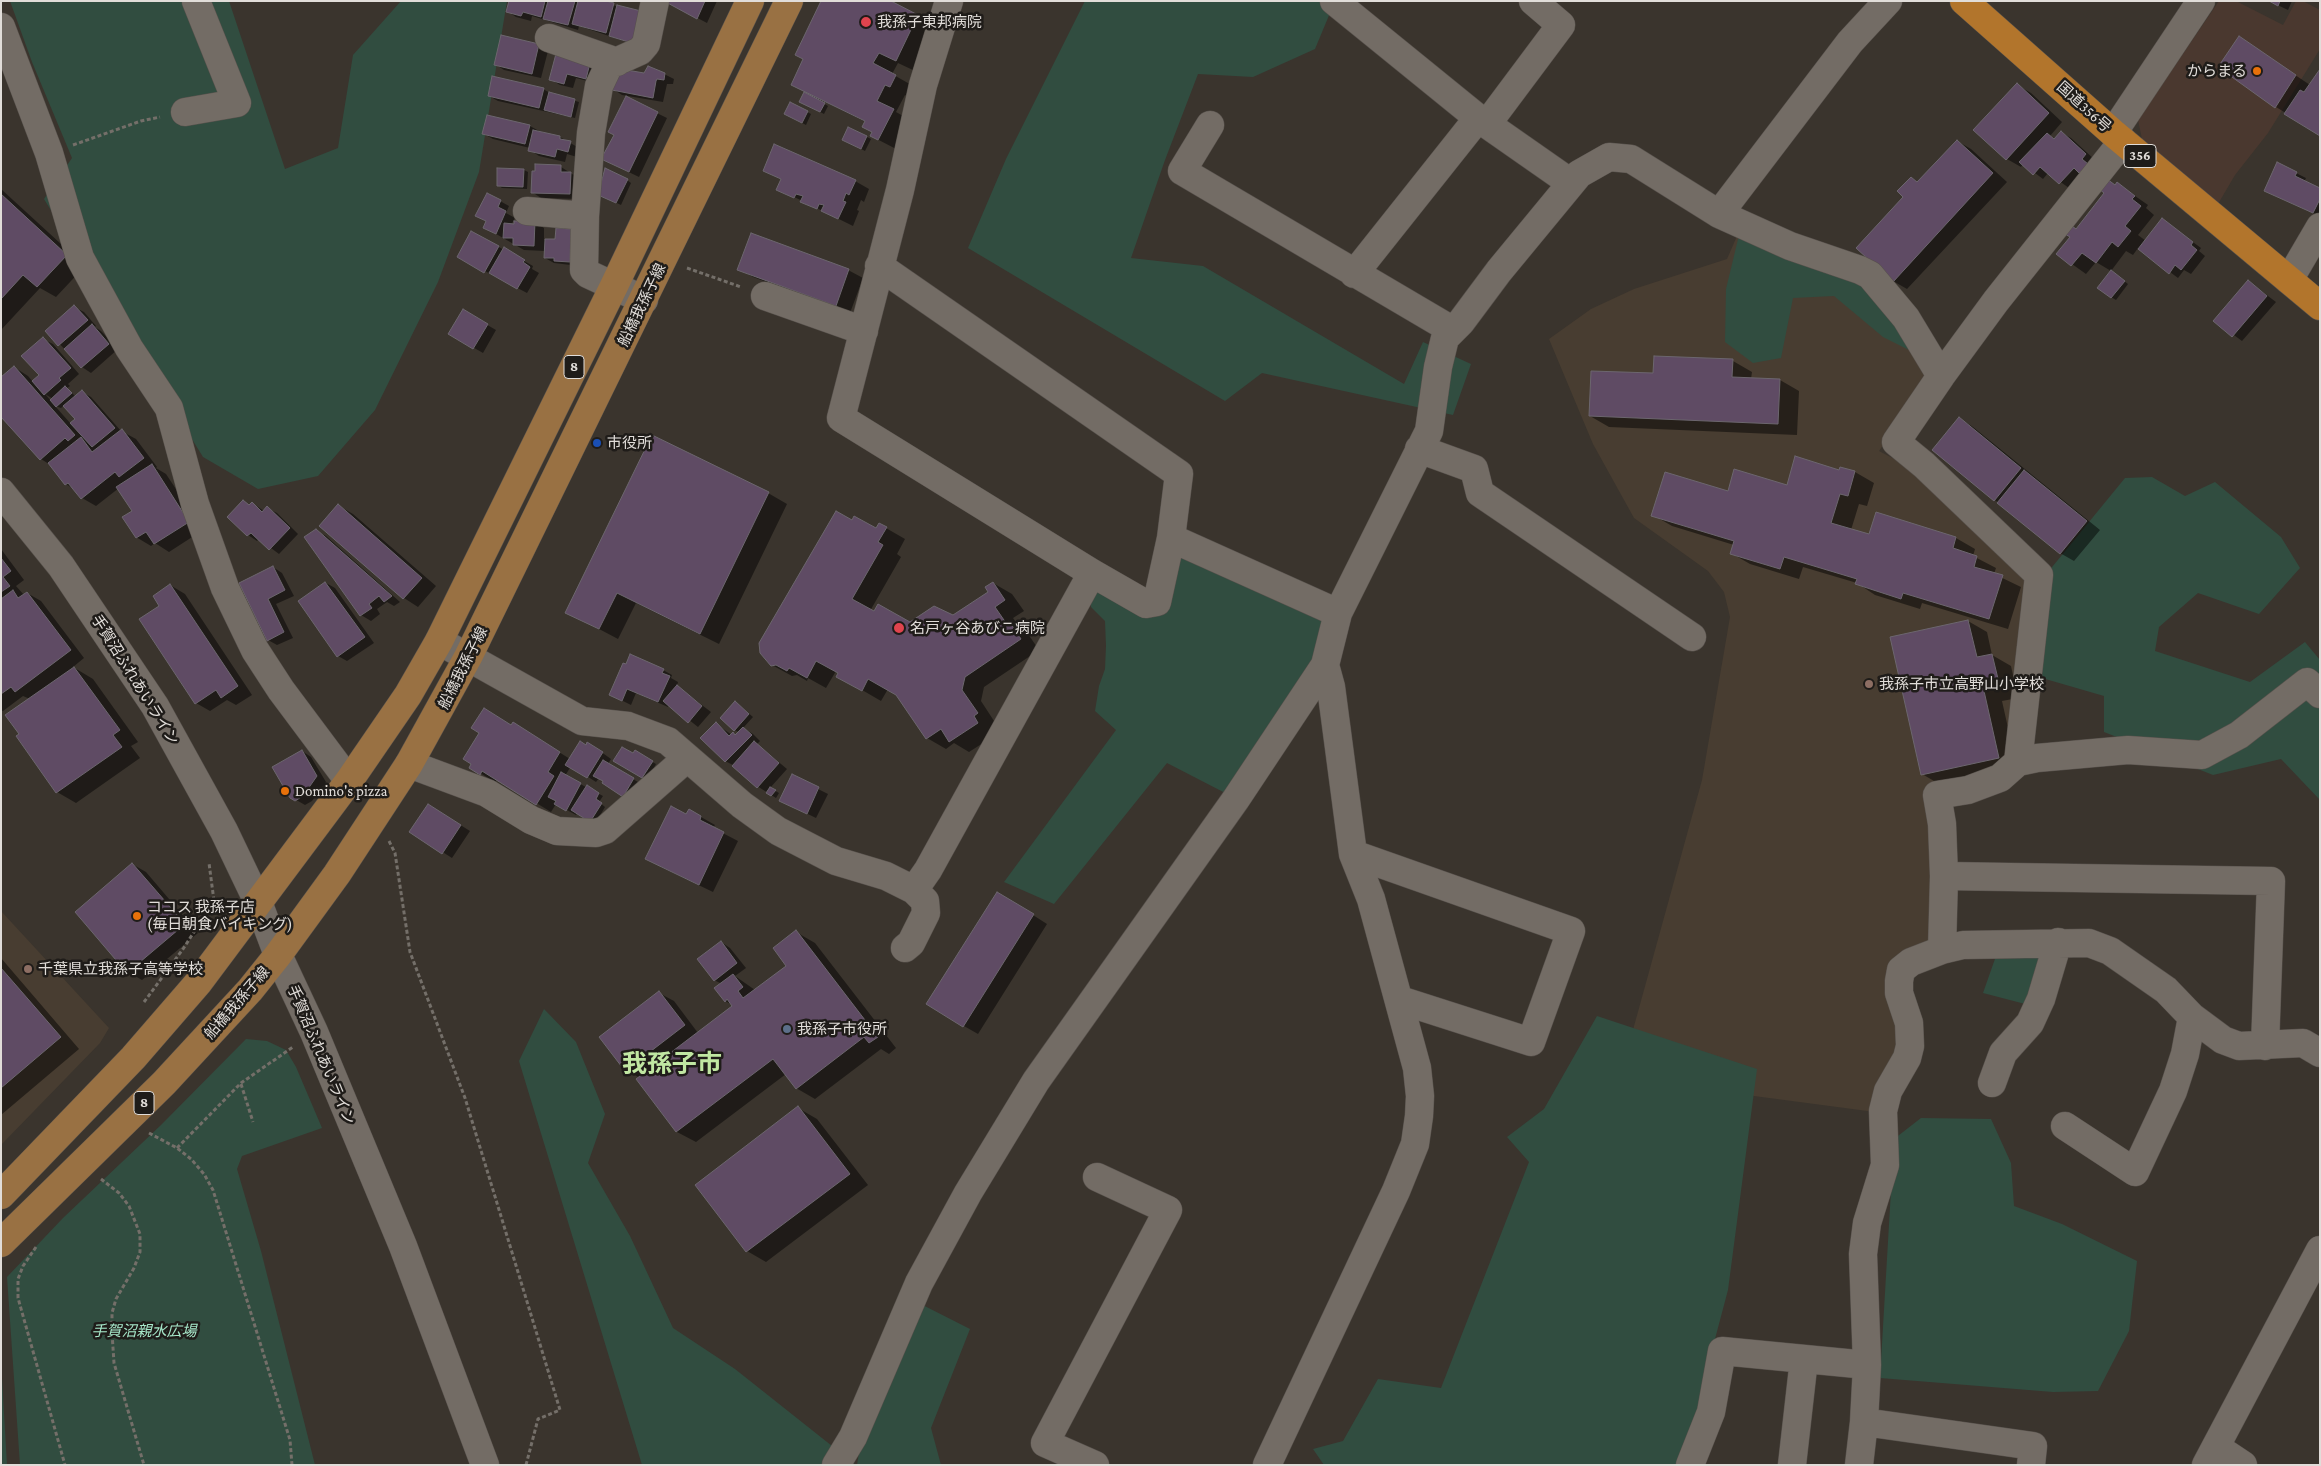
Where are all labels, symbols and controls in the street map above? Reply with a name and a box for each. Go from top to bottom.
place label: 我孫子東邦病院 [877,13,982,31]
marker: 我孫子東邦病院 [859,15,873,29]
place label: からまる [2187,62,2247,80]
marker: からまる [2251,65,2263,77]
street label: 国道356号 [2053,78,2115,136]
road number: 356 [2124,144,2156,168]
street label: 船橋我孫子線 [614,261,670,349]
road number: 8 [564,356,584,378]
place label: 市役所 [607,434,652,452]
marker: 市役所 [591,437,603,449]
street label: 手賀沼ふれあいライン [88,612,182,748]
place label: 名戸ヶ谷あびこ病院 [910,619,1045,637]
marker: 名戸ヶ谷あびこ病院 [892,621,906,635]
street label: 船橋我孫子線 [435,624,491,712]
place label: 我孫子市立高野山小学校 [1879,675,2044,693]
marker: 我孫子市立高野山小学校 [1863,678,1875,690]
place label: Domino's pizza [295,782,387,800]
marker: Domino's pizza [279,785,291,797]
place label: ココス 我孫子店 (毎日朝食バイキング) [147,898,293,933]
marker: ココス 我孫子店 (毎日朝食バイキング) [131,910,143,922]
place label: 千葉県立我孫子高等学校 [38,960,203,978]
marker: 千葉県立我孫子高等学校 [22,963,34,975]
street label: 船橋我孫子線 [201,963,273,1043]
street label: 手賀沼ふれあいライン [283,982,359,1128]
place label: 我孫子市役所 [797,1020,887,1038]
marker: 我孫子市役所 [781,1023,793,1035]
district label: 我孫子市 [622,1049,722,1079]
road number: 8 [134,1092,154,1114]
park label: 手賀沼親水広場 [92,1322,196,1340]

